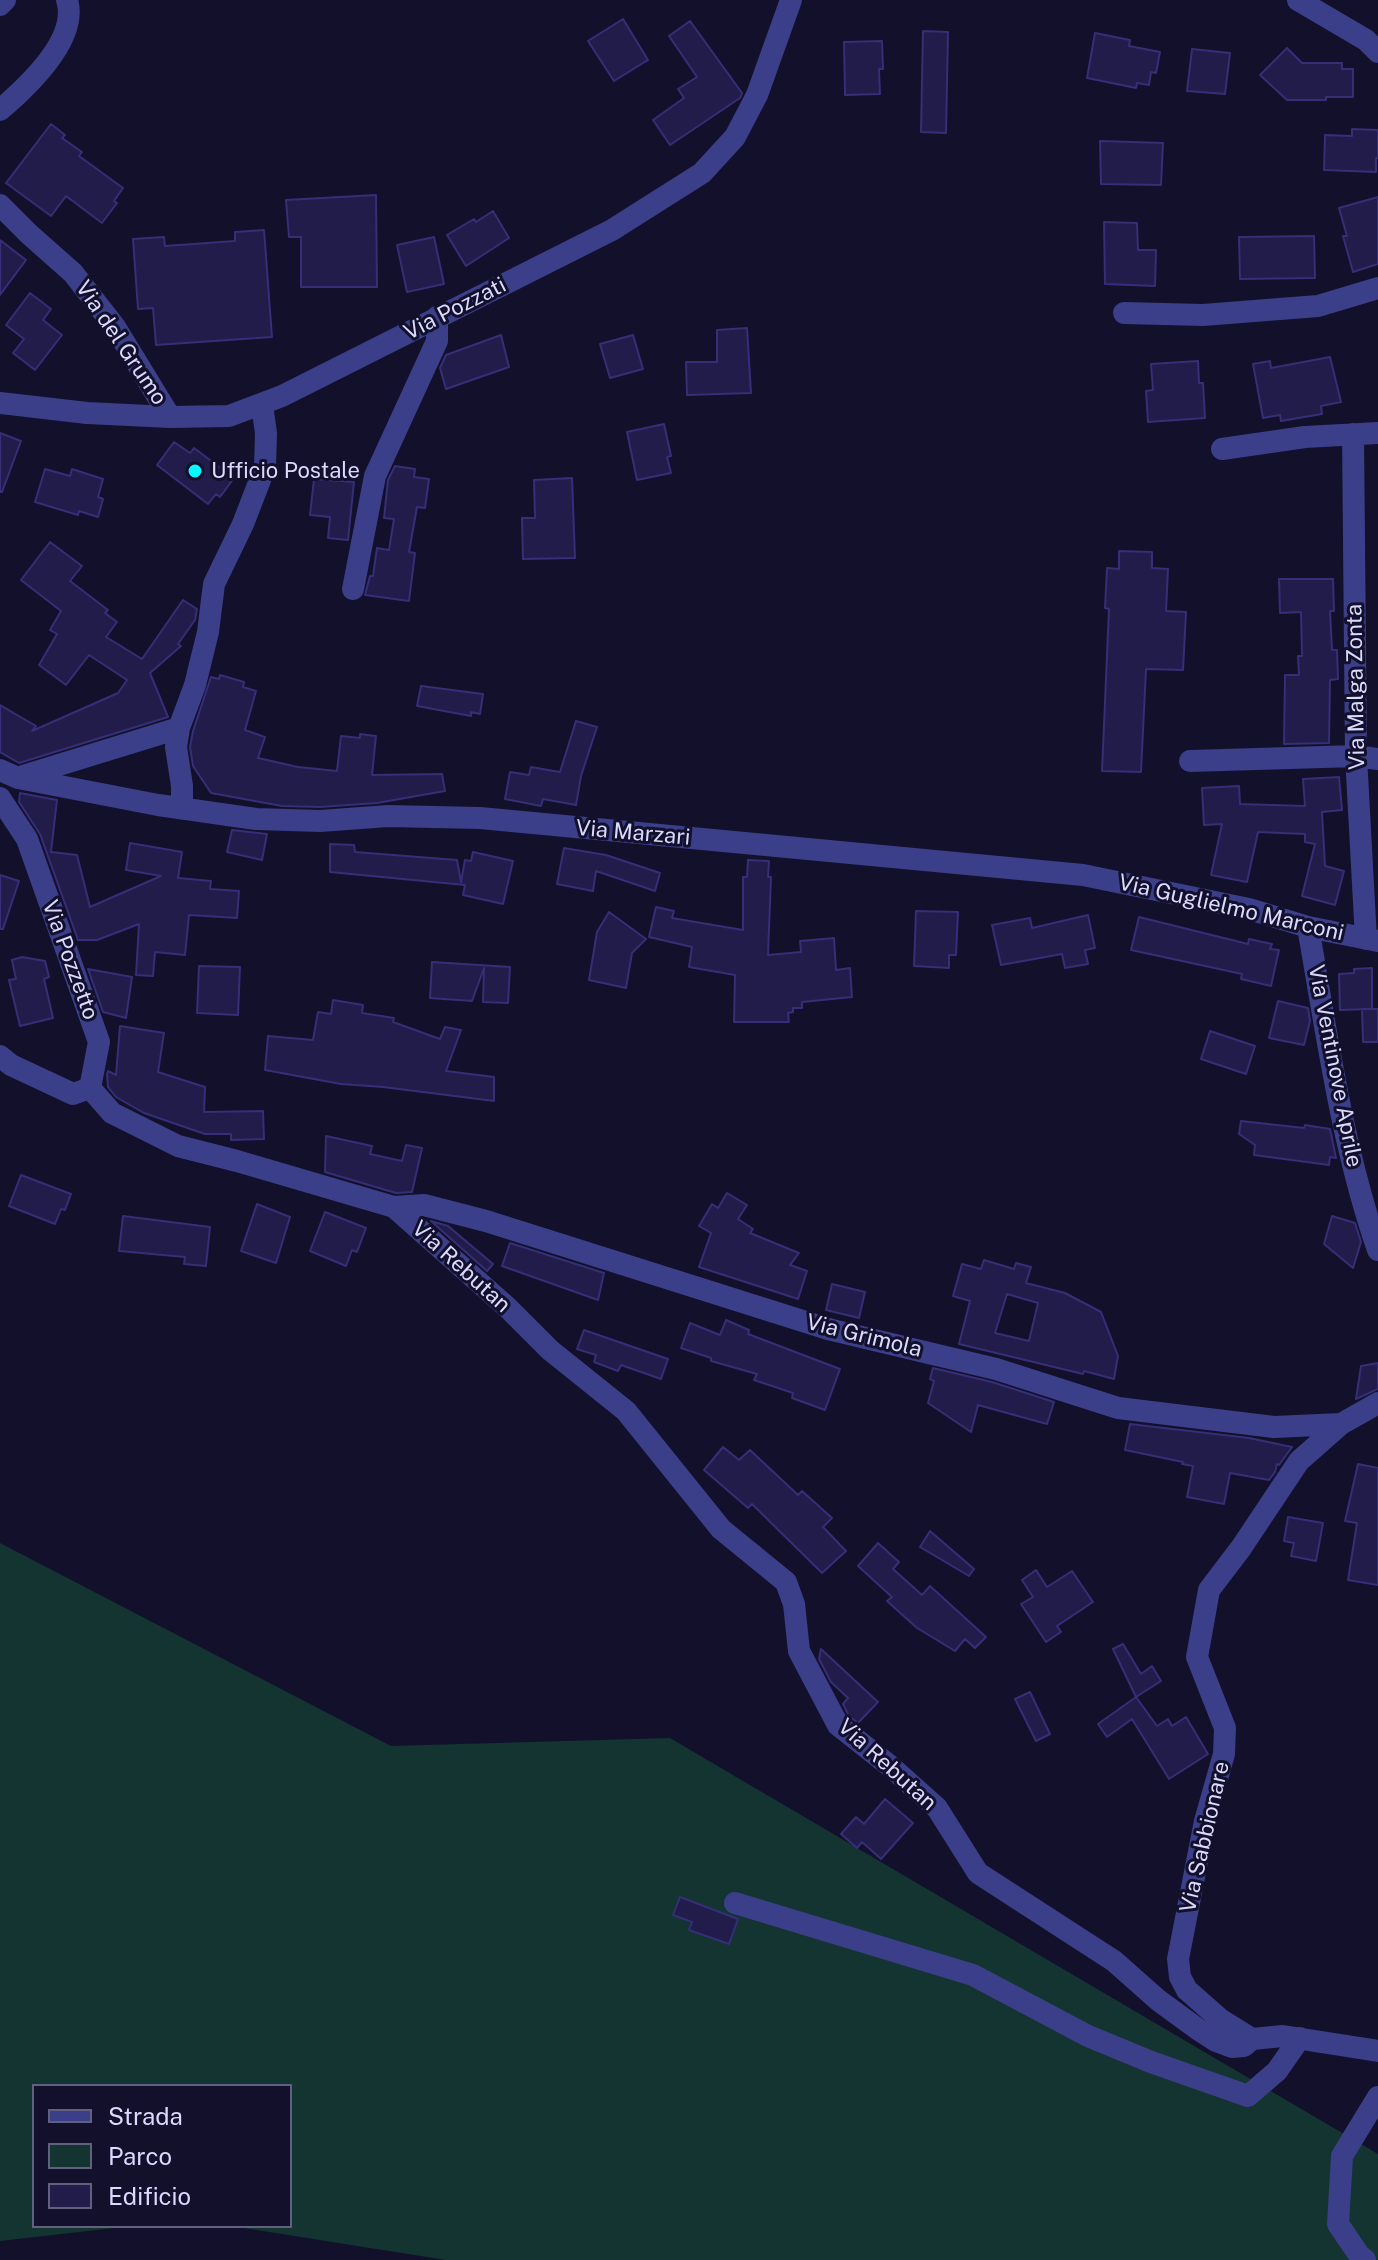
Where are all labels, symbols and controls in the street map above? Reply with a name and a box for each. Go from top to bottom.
street label: Via Pozzati [400,272,510,346]
street label: Via del Grumo [70,276,172,410]
place label: Ufficio Postale [211,458,360,484]
marker: Ufficio Postale [186,462,204,480]
street label: Via Malga Zonta [1341,604,1371,770]
street label: Via Marzari [575,815,691,851]
street label: Via Guglielmo Marconi [1116,869,1346,947]
street label: Via Pozzetto [36,897,104,1023]
street label: Via Ventinove Aprile [1302,963,1368,1169]
street label: Via Rebutan [406,1216,516,1318]
street label: Via Grimola [803,1309,925,1363]
street label: Via Rebutan [832,1714,942,1816]
street label: Via Sabbionare [1175,1759,1235,1915]
legend [32,2084,292,2228]
text: Strada [108,2102,183,2130]
text: Parco [108,2142,172,2170]
text: Edificio [108,2182,191,2210]

